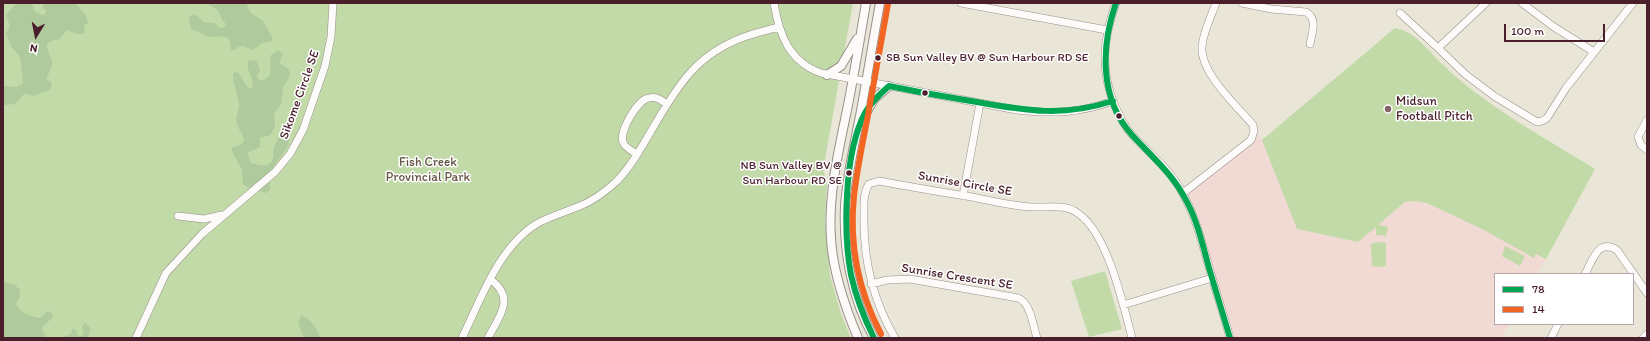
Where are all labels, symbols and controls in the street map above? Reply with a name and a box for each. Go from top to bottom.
north arrow [16,16,56,56]
scale bar [1506,16,1607,42]
text: 100 m [1511,24,1544,38]
text: N [29,41,39,55]
street label: Sikome Circle SE [277,48,323,142]
place label: SB Sun Valley BV @ Sun Harbour RD SE [886,51,1088,65]
marker: SB Sun Valley BV @ Sun Harbour RD SE [873,53,883,63]
unlabelled marker [920,88,930,98]
place label: Midsun Football Pitch [1396,94,1473,125]
marker: Midsun Football Pitch [1383,104,1393,114]
unlabelled marker [1114,111,1124,121]
park label: Fish Creek Provincial Park [386,155,470,186]
place label: NB Sun Valley BV @ Sun Harbour RD SE [741,159,842,187]
marker: NB Sun Valley BV @ Sun Harbour RD SE [844,168,854,178]
street label: Sunrise Circle SE [917,168,1013,200]
street label: Sunrise Crescent SE [900,261,1014,293]
legend [1494,273,1634,325]
text: 78 [1532,282,1545,296]
text: 14 [1532,302,1545,316]

